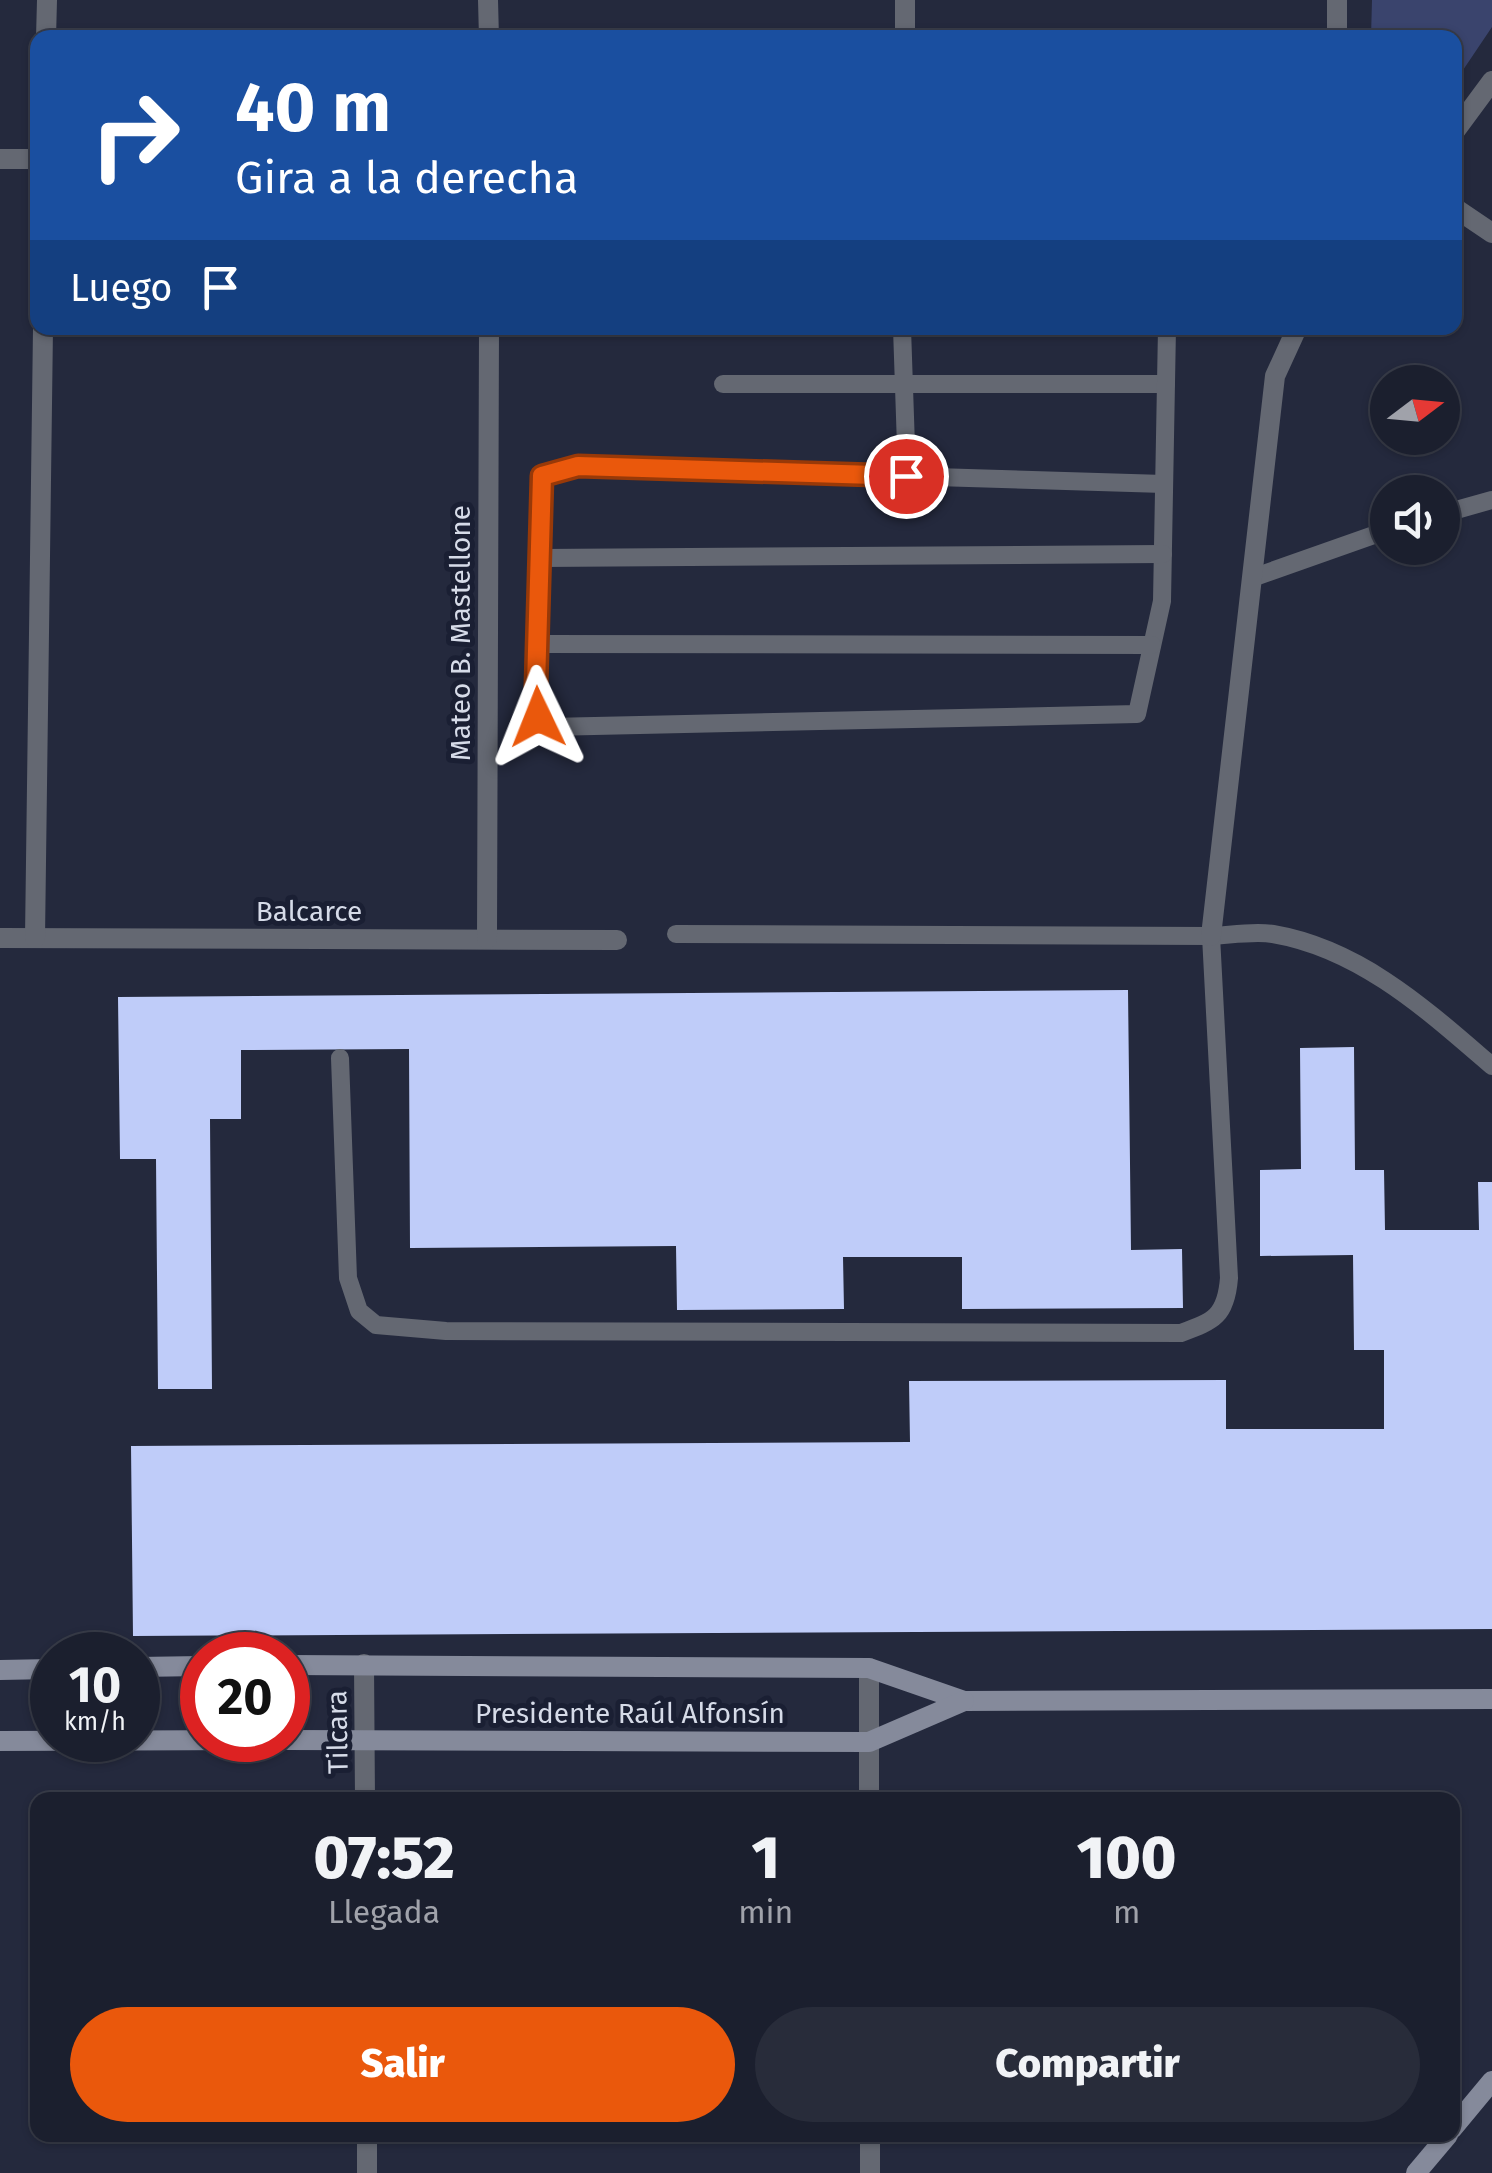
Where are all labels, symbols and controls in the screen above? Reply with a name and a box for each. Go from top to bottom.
text: 40 m [235,66,391,150]
icon: right [70,70,200,200]
text: Gira a la derecha [235,151,578,205]
icon: arrive [193,260,248,315]
text: Luego [70,265,173,311]
north arrow [1370,365,1460,455]
map controls [1370,365,1460,565]
pin [864,434,949,519]
icon: arrive [879,449,934,504]
button: sound [1370,475,1460,565]
street label: Mateo B. Mastellone [444,505,477,761]
position arrow [486,665,590,769]
street label: Balcarce [256,895,362,928]
speed limit sign: 20 [180,1632,310,1762]
text: 10 [69,1655,121,1715]
street label: Tilcara [320,1690,355,1774]
street label: Presidente Raúl Alfonsín [475,1697,785,1730]
text: km/h [64,1707,126,1737]
text: 07:52 [313,1822,455,1894]
text: 1 [752,1822,780,1894]
text: 100 [1077,1822,1177,1894]
text: Llegada [328,1893,440,1931]
text: min [738,1893,793,1931]
text: m [1113,1893,1140,1931]
button: Salir [70,2007,735,2122]
button: Compartir [755,2007,1420,2122]

